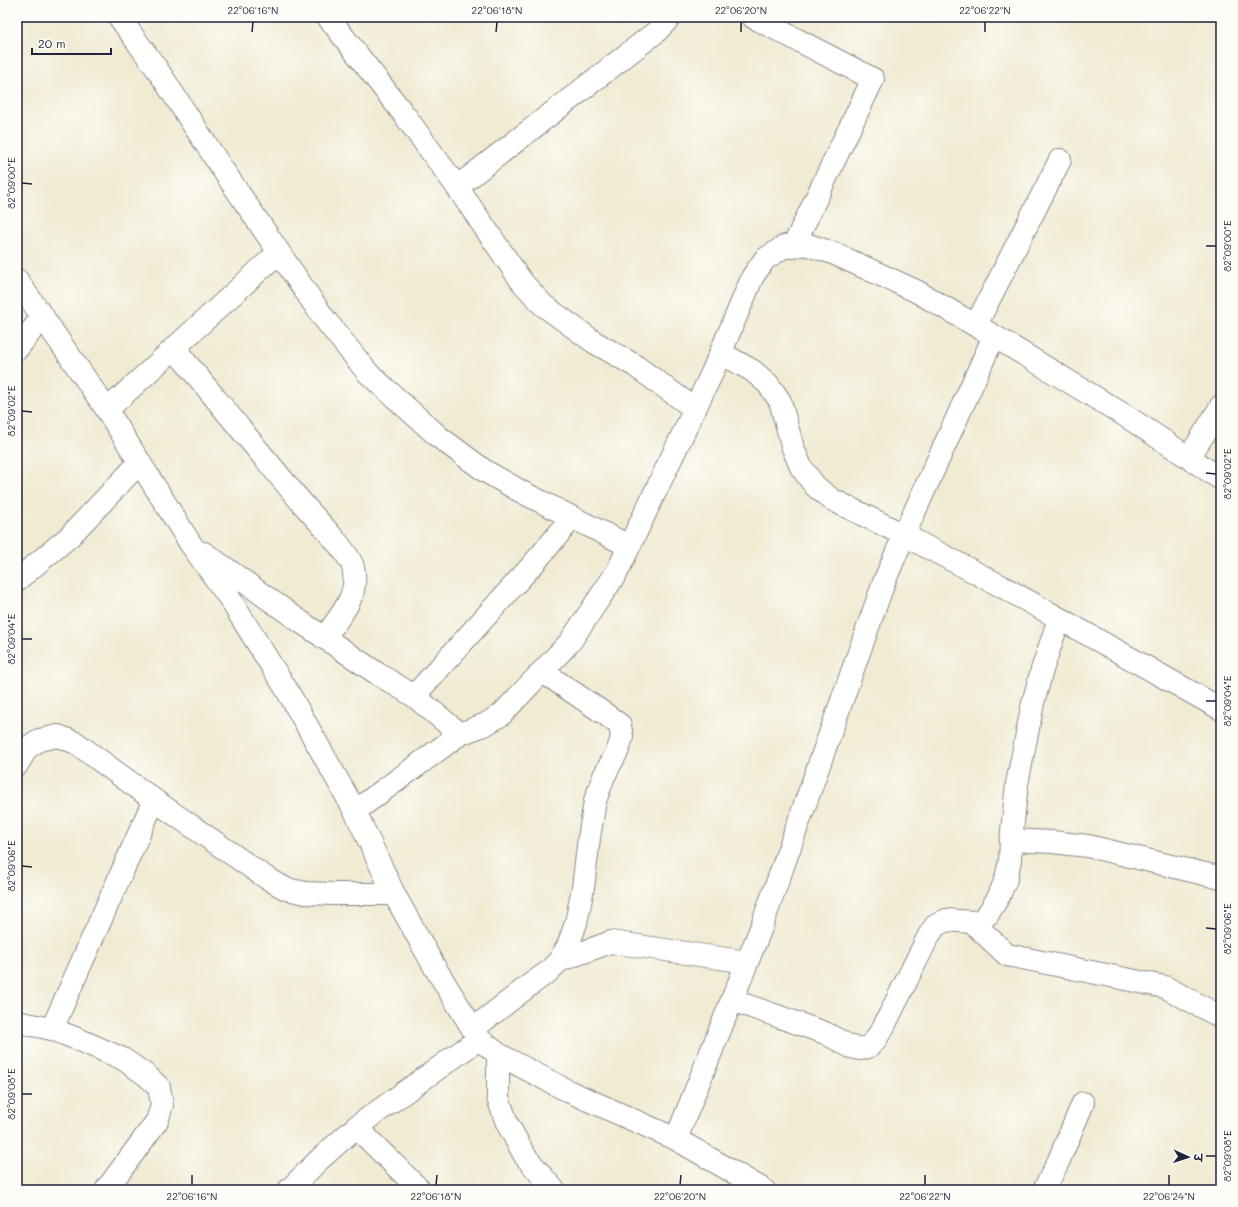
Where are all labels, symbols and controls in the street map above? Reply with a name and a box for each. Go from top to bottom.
text: 22°06'16"N [228,3,278,17]
text: 22°06'18"N [472,3,522,17]
text: 22°06'20"N [715,3,767,17]
text: 22°06'22"N [959,3,1011,17]
scale bar [32,30,111,56]
text: 20 m [38,35,66,51]
text: 82°09'00"E [4,157,18,209]
text: 82°09'00"E [1220,220,1234,272]
text: 82°09'02"E [4,385,18,436]
text: 82°09'02"E [1220,448,1234,499]
text: 82°09'04"E [4,613,18,665]
text: 82°09'04"E [1220,675,1234,727]
text: 82°09'06"E [4,840,18,892]
text: 82°09'06"E [1220,903,1234,955]
text: 82°09'08"E [4,1068,18,1120]
text: 82°09'08"E [1220,1130,1234,1182]
north arrow [1168,1137,1208,1177]
text: उ [1191,1152,1206,1163]
text: 22°06'16"N [167,1189,217,1203]
text: 22°06'18"N [411,1189,461,1203]
text: 22°06'20"N [654,1189,706,1203]
text: 22°06'22"N [899,1189,951,1203]
text: 22°06'24"N [1143,1189,1195,1203]

